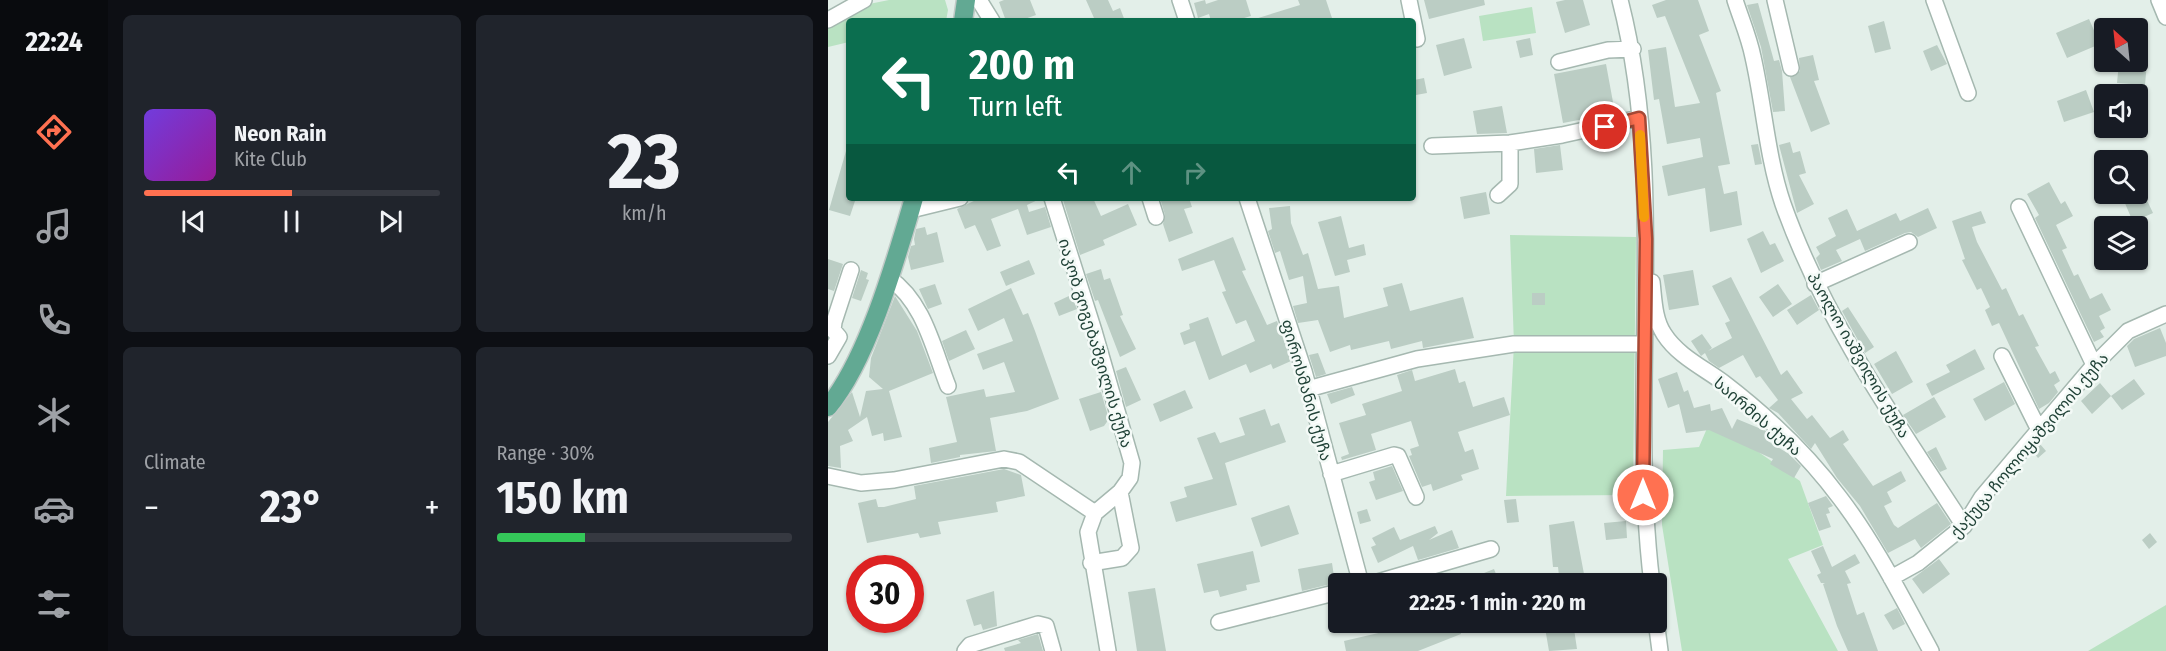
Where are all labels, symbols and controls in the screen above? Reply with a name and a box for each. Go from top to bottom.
north arrow [2094,18,2148,72]
map controls [2094,18,2148,270]
text: 22:24 [25,26,83,58]
text: 200 m [969,40,1075,90]
icon: left [870,42,948,120]
button: sound [2094,84,2148,138]
text: Turn left [969,91,1062,123]
pin [1579,101,1630,152]
icon: arrive [1588,110,1621,143]
icon: directions [33,111,75,153]
text: 23 [608,115,681,209]
text: Neon Rain [234,120,327,147]
text: Kite Club [234,147,307,171]
button: search [2094,150,2148,204]
icon: left [1052,156,1085,189]
icon: ahead [1115,156,1148,189]
icon: right [1178,156,1211,189]
text: km/h [622,201,667,225]
icon: music [33,205,75,247]
icon: previous [177,205,210,238]
icon: pause [275,205,308,238]
icon: next [374,205,407,238]
button: layers [2094,216,2148,270]
street label: იაკობ გოგებაშვილის ქუჩა [1054,236,1136,450]
street label: პაოლო იაშვილის ქუჩა [1802,269,1914,442]
icon: phone [33,299,75,341]
street label: ფიროსმანის ქუჩა [1277,317,1336,463]
street label: ქაქუცა ჩოლოყაშვილის ქუჩა [1946,349,2113,542]
street label: საირმის ქუჩა [1710,373,1805,460]
icon: climate [33,394,75,436]
text: Range · 30% [497,441,595,465]
text: Climate [144,450,206,474]
position arrow [1611,463,1675,527]
text: 150 km [497,471,629,525]
text: 23° [260,480,323,534]
icon: car [33,488,75,530]
text: − [144,488,159,528]
text: + [424,488,439,528]
speed limit sign: 30 [846,555,924,633]
icon: filters [33,583,75,625]
text: 22:25 · 1 min · 220 m [1409,589,1586,616]

